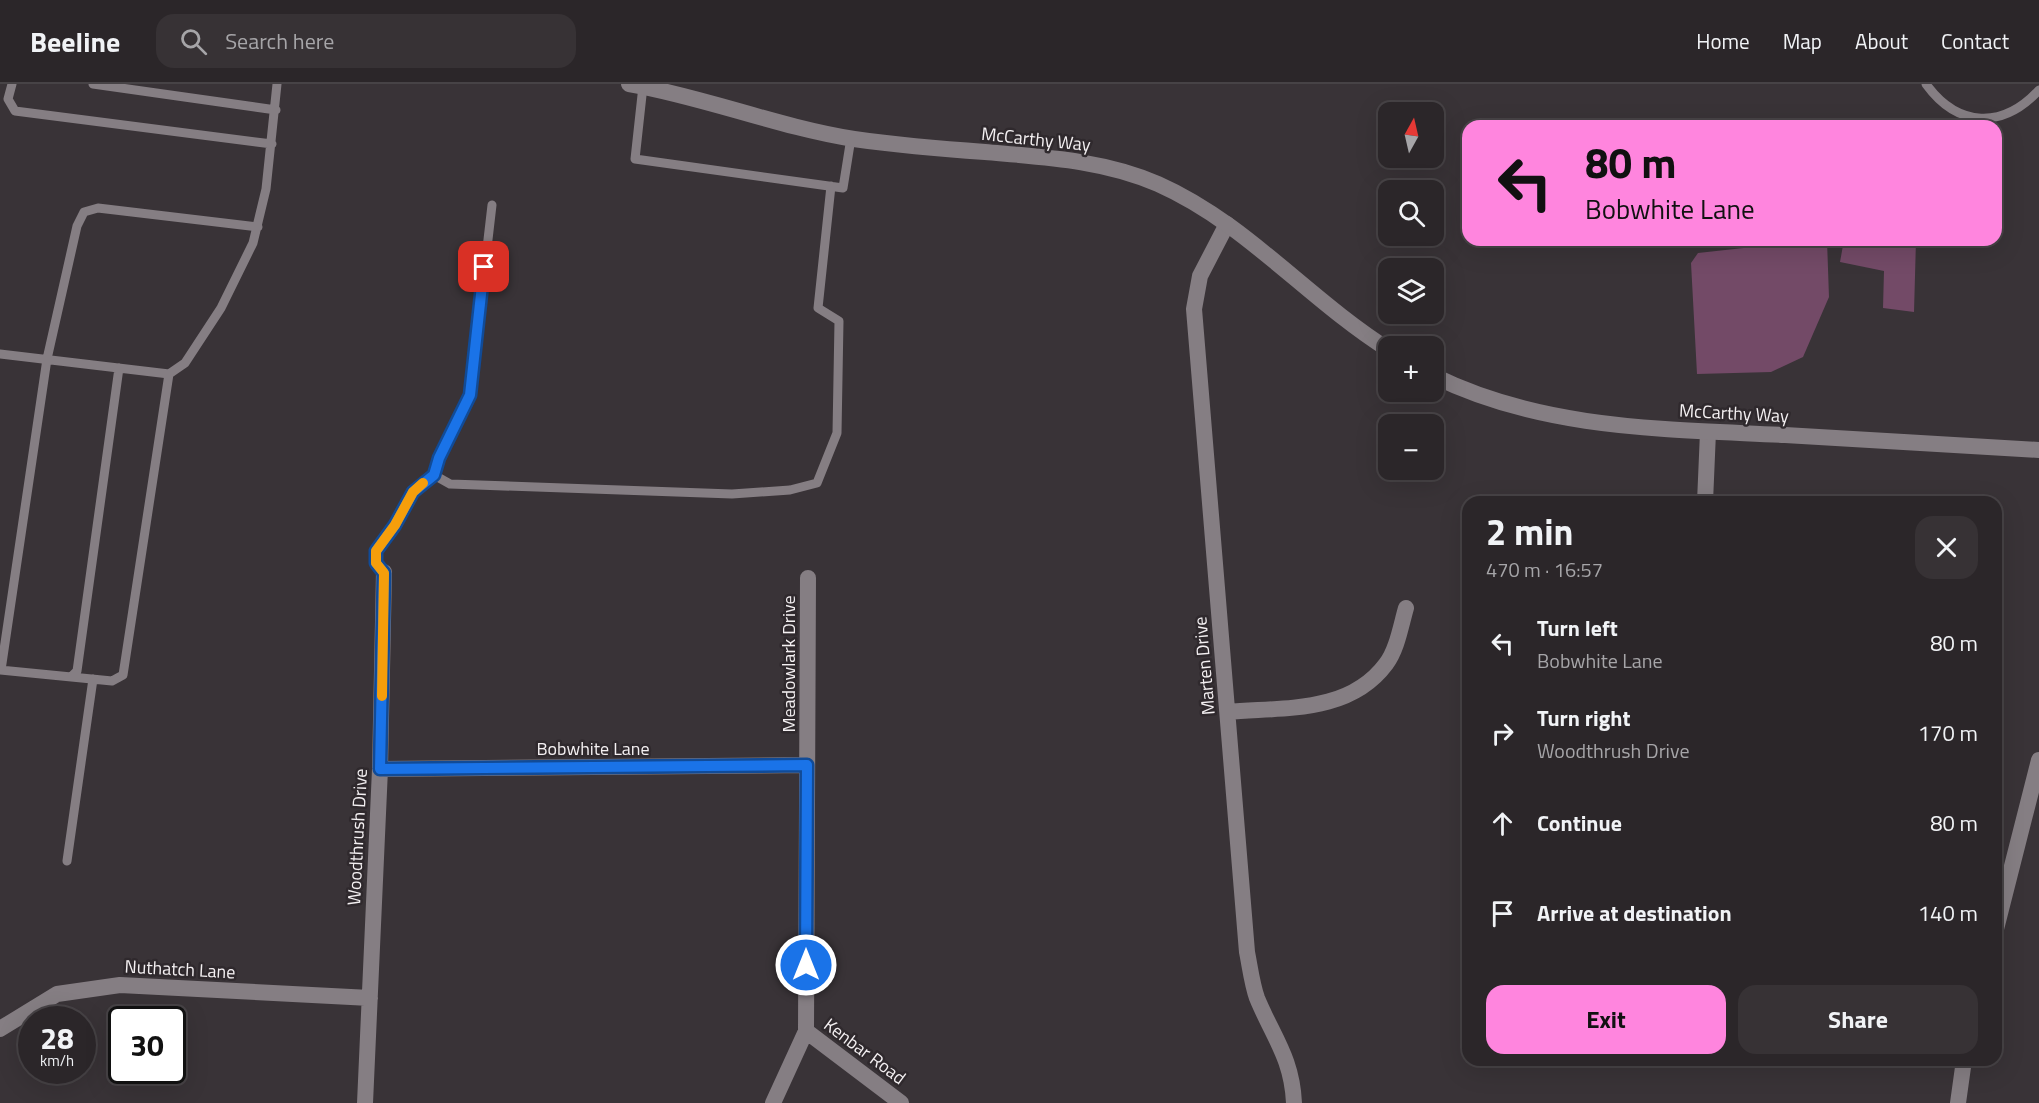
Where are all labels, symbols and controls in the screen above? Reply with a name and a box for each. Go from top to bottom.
search box [156,14,576,68]
text: Beeline [30,20,120,63]
text: Search here [225,24,334,58]
icon: search [177,25,210,58]
text: Home [1696,25,1750,57]
text: Map [1783,25,1822,57]
text: About [1855,25,1908,57]
text: Contact [1941,25,2009,57]
north arrow [1378,102,1444,168]
map controls [1378,102,1444,480]
street label: McCarthy Way [980,120,1092,158]
text: 80 m [1585,130,1677,194]
icon: left [1486,144,1564,222]
button: search [1378,180,1444,246]
text: Bobwhite Lane [1585,188,1755,229]
pin [458,241,509,292]
icon: arrive [467,250,500,283]
button: layers [1378,258,1444,324]
button: + [1378,336,1444,402]
street label: McCarthy Way [1678,397,1790,429]
button: − [1378,414,1444,480]
text: 2 min [1486,504,1573,559]
button: close [1915,516,1978,579]
text: 470 m · 16:57 [1486,554,1603,585]
street label: Meadowlark Drive [775,595,802,733]
text: Turn left [1537,611,1618,645]
street label: Marten Drive [1186,616,1222,716]
text: 80 m [1930,626,1978,660]
icon: left [1486,627,1519,660]
text: Bobwhite Lane [1537,645,1663,676]
text: Turn right [1537,701,1631,735]
text: 170 m [1918,716,1978,750]
icon: right [1486,717,1519,750]
street label: Bobwhite Lane [536,735,650,762]
text: Woodthrush Drive [1537,735,1690,766]
street label: Woodthrush Drive [340,768,374,906]
text: Continue [1537,806,1622,840]
text: 80 m [1930,806,1978,840]
icon: ahead [1486,807,1519,840]
text: Arrive at destination [1537,896,1732,930]
text: 140 m [1918,896,1978,930]
icon: arrive [1486,897,1519,930]
position arrow [774,933,838,997]
street label: Nuthatch Lane [124,953,236,985]
button: Exit [1486,985,1726,1054]
button: Share [1738,985,1978,1054]
speed limit sign: 30 [108,1006,186,1084]
street label: Kenbar Road [818,1011,912,1091]
text: 28 [40,1015,74,1061]
text: km/h [40,1049,74,1072]

